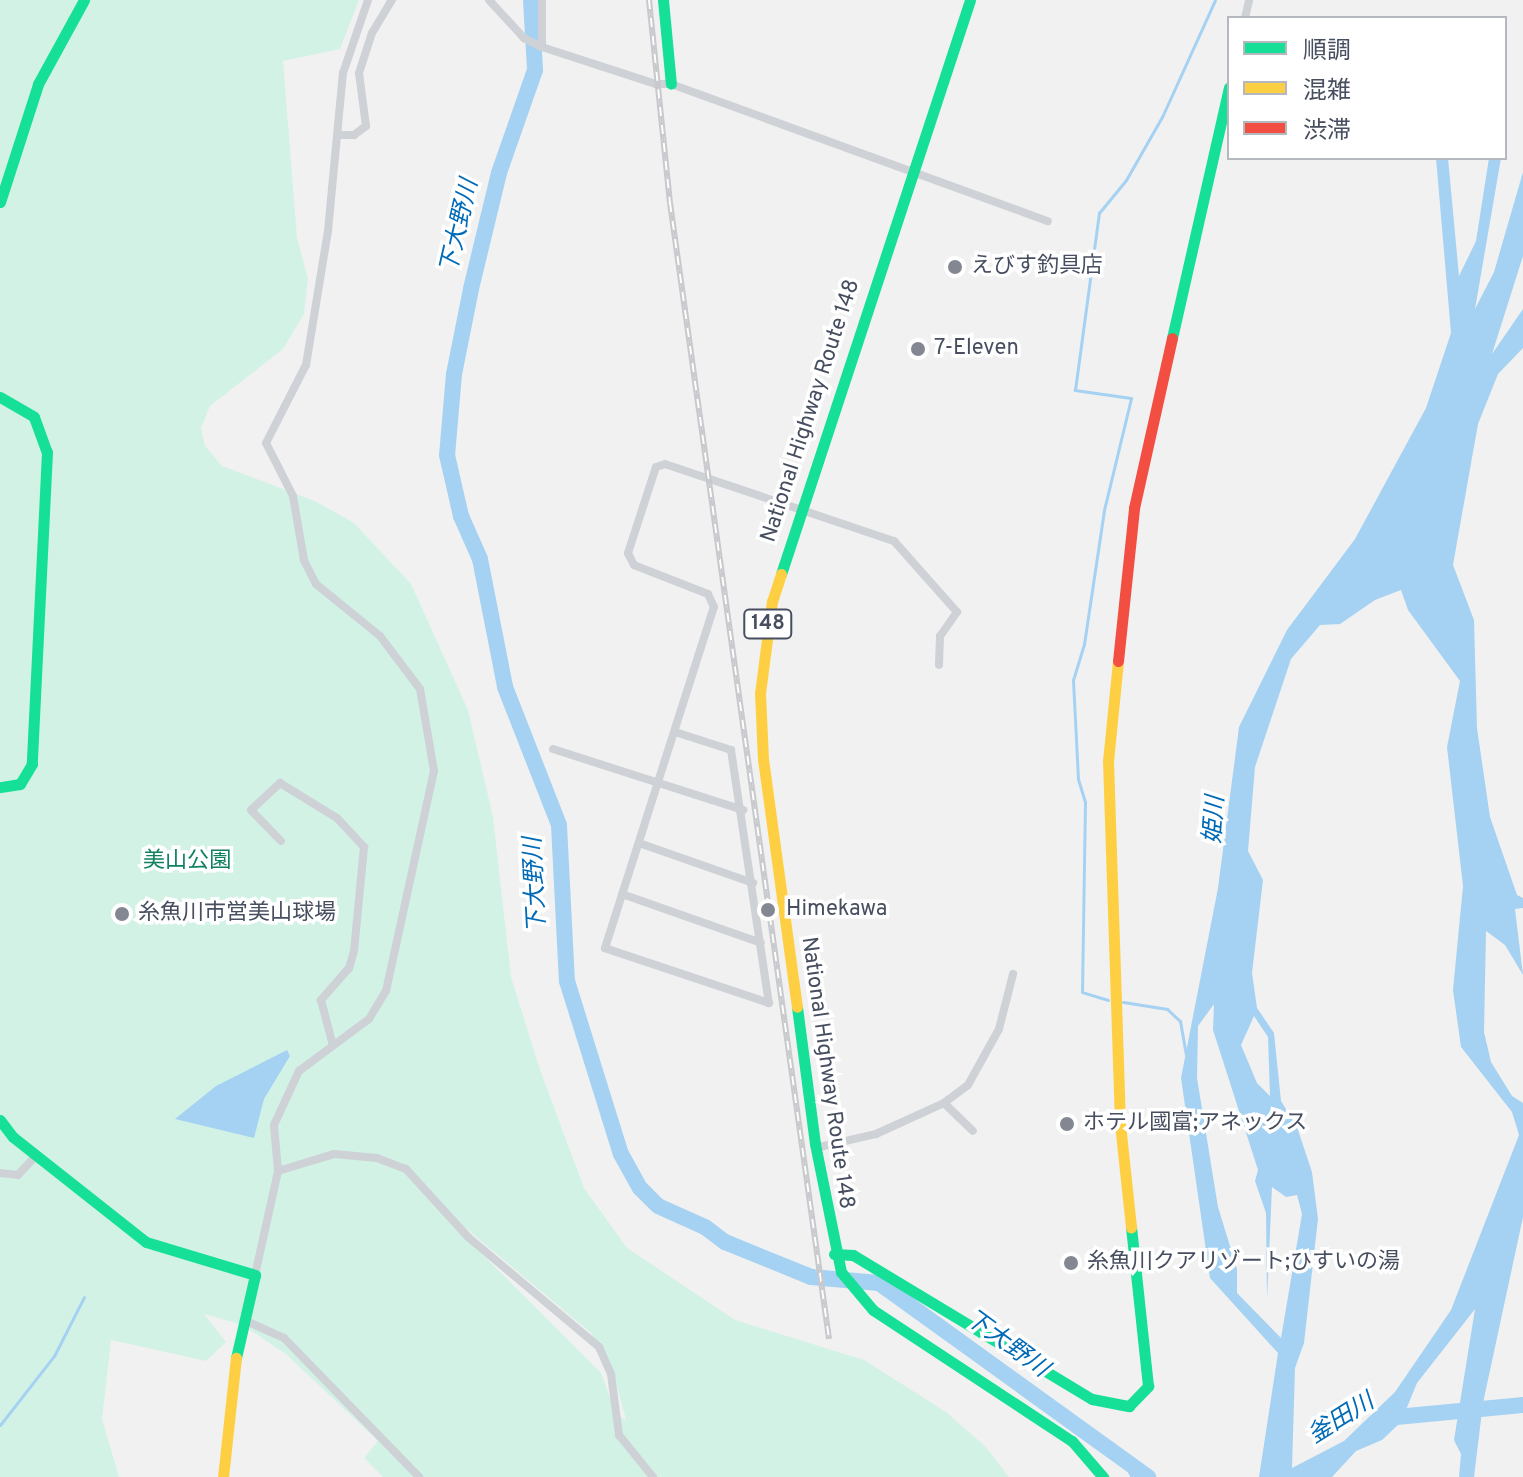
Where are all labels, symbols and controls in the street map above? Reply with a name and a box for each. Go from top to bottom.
legend [1227,16,1507,160]
text: 順調 [1303,37,1351,67]
text: 混雑 [1303,77,1351,107]
text: 渋滞 [1303,117,1351,147]
water label: 下大野川 [436,177,486,277]
place label: えびす釣具店 [971,254,1103,280]
marker: えびす釣具店 [946,258,964,276]
street label: National Highway Route 148 [756,276,866,546]
place label: 7-Eleven [934,336,1019,362]
marker: 7-Eleven [909,340,927,358]
road number: 148 [742,608,794,640]
water label: 姫川 [1200,795,1232,845]
water label: 下大野川 [520,836,554,934]
park label: 美山公園 [143,849,231,875]
place label: Himekawa [786,897,887,923]
marker: Himekawa [757,899,779,921]
place label: 糸魚川市営美山球場 [138,901,336,927]
marker: 糸魚川市営美山球場 [113,905,131,923]
street label: National Highway Route 148 [795,935,859,1211]
place label: ホテル國富;アネックス [1083,1111,1308,1137]
marker: ホテル國富;アネックス [1058,1115,1076,1133]
place label: 糸魚川クアリゾート;ひすいの湯 [1087,1250,1400,1276]
marker: 糸魚川クアリゾート;ひすいの湯 [1062,1254,1080,1272]
water label: 下大野川 [959,1305,1053,1385]
water label: 釜田川 [1304,1389,1380,1451]

